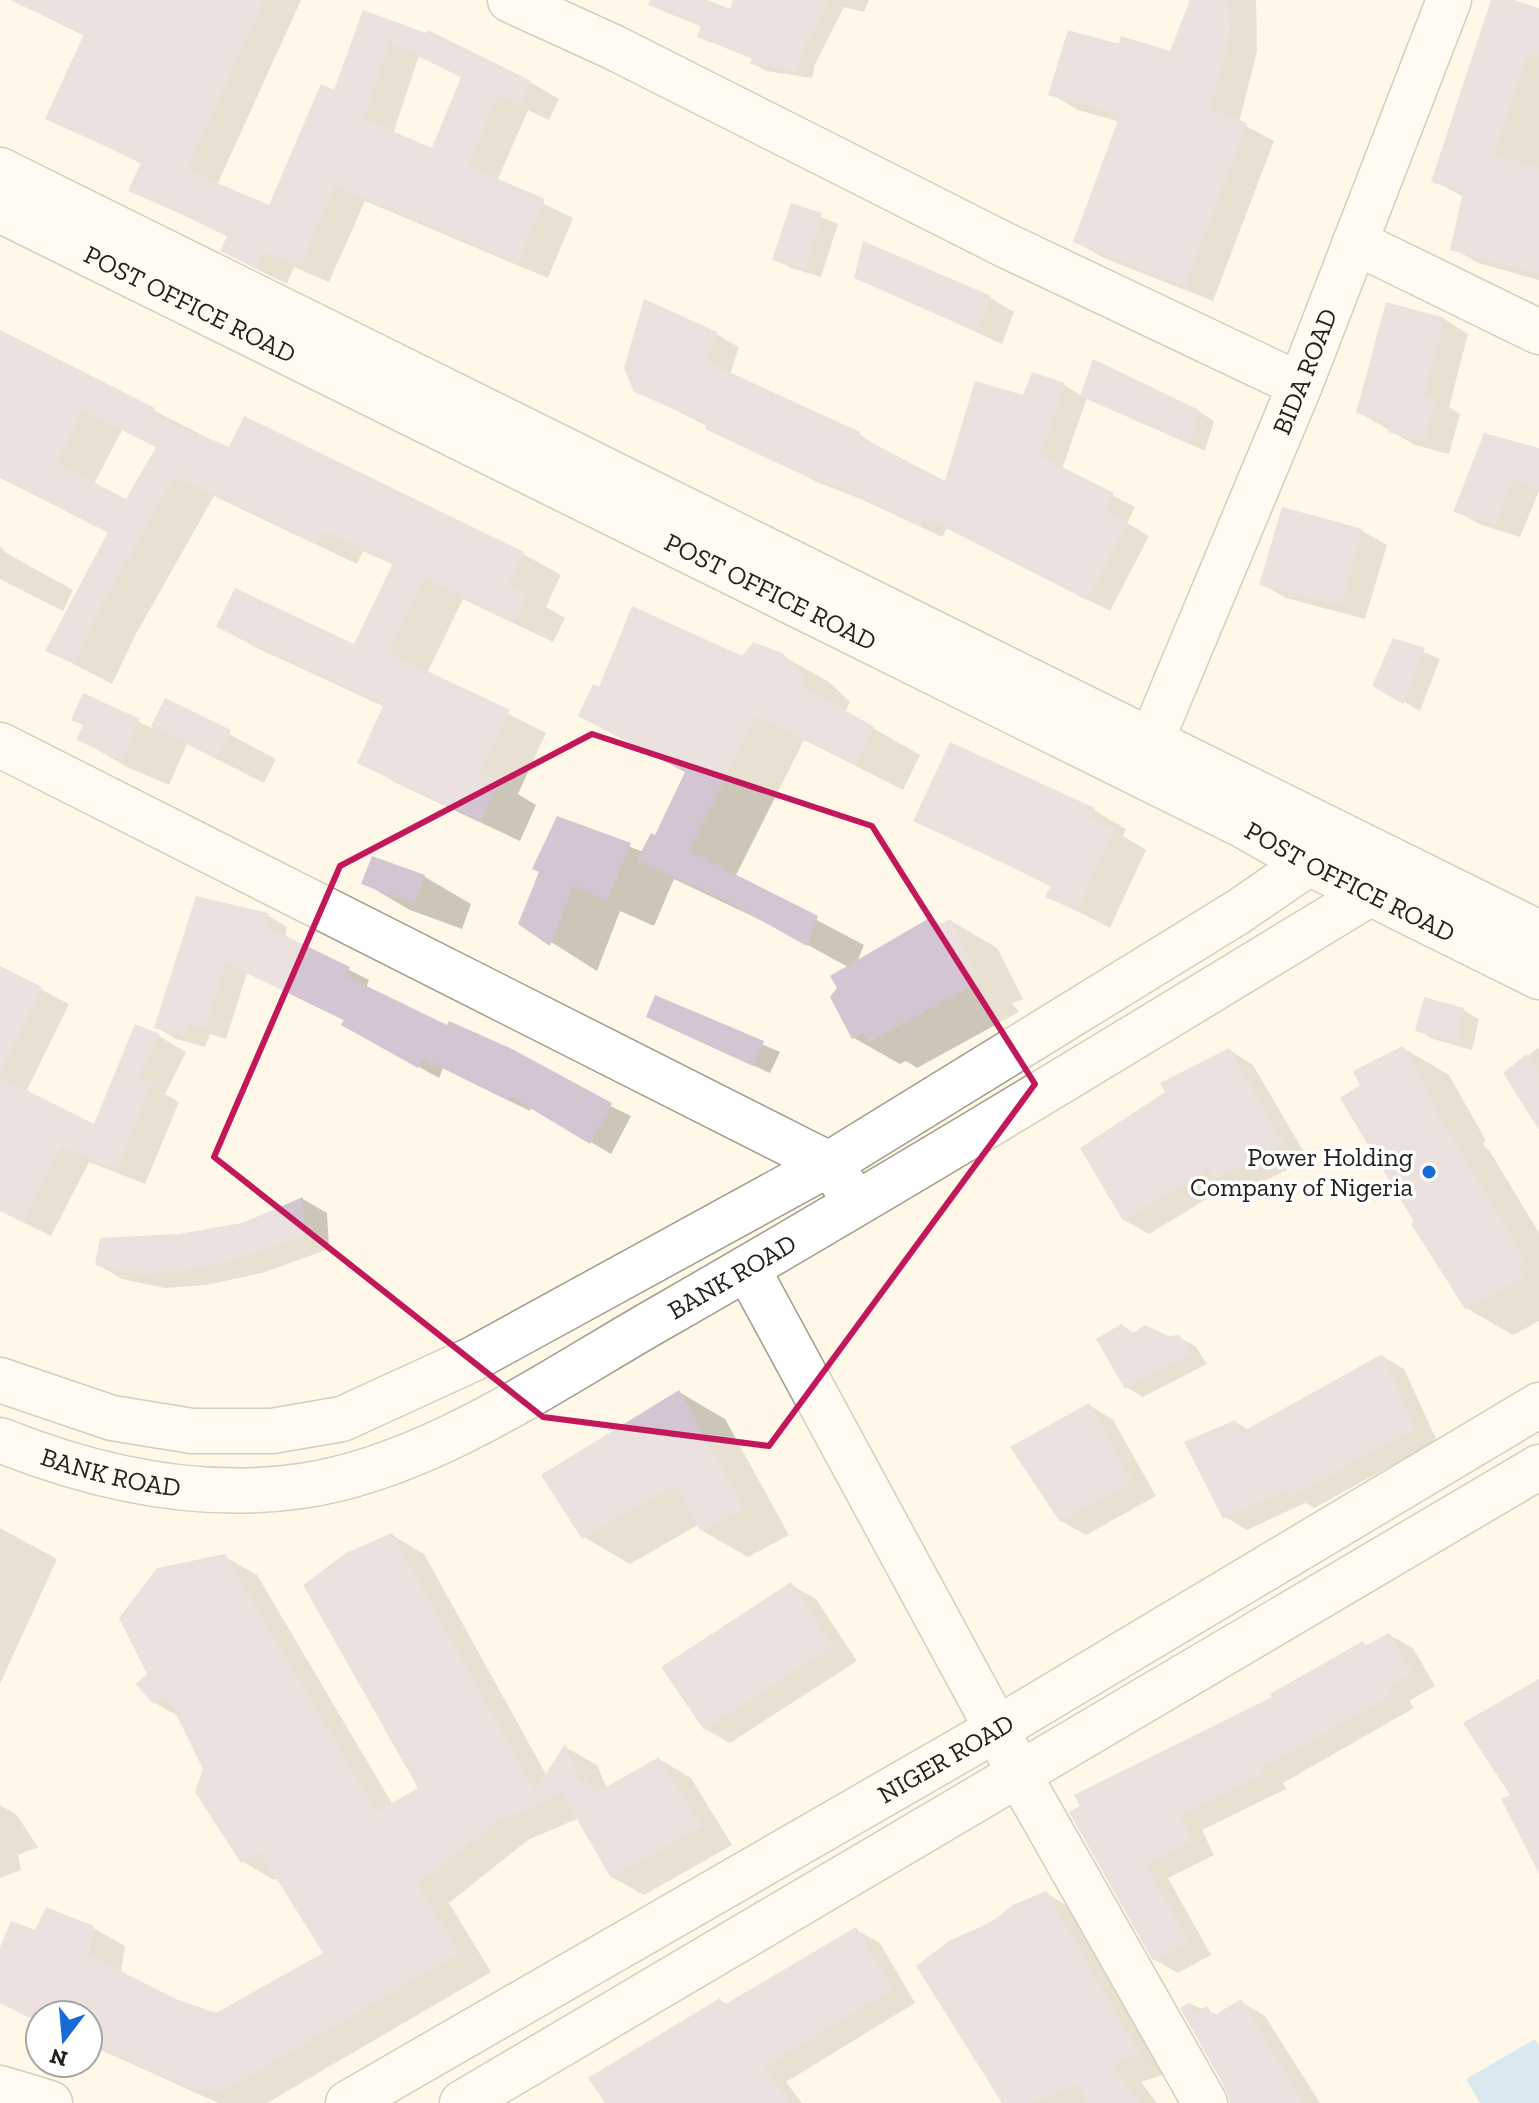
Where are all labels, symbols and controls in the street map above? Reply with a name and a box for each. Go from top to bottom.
street label: POST OFFICE ROAD [79,238,301,370]
street label: BIDA ROAD [1265,304,1344,439]
street label: POST OFFICE ROAD [659,526,882,658]
street label: POST OFFICE ROAD [1239,814,1461,949]
place label: Power Holding Company of Nigeria [1190,1141,1413,1203]
marker: Power Holding Company of Nigeria [1420,1163,1438,1181]
street label: BANK ROAD [662,1227,802,1326]
street label: BANK ROAD [37,1440,183,1503]
street label: NIGER ROAD [872,1707,1020,1810]
north arrow [24,1999,104,2079]
text: N [47,2042,70,2073]

